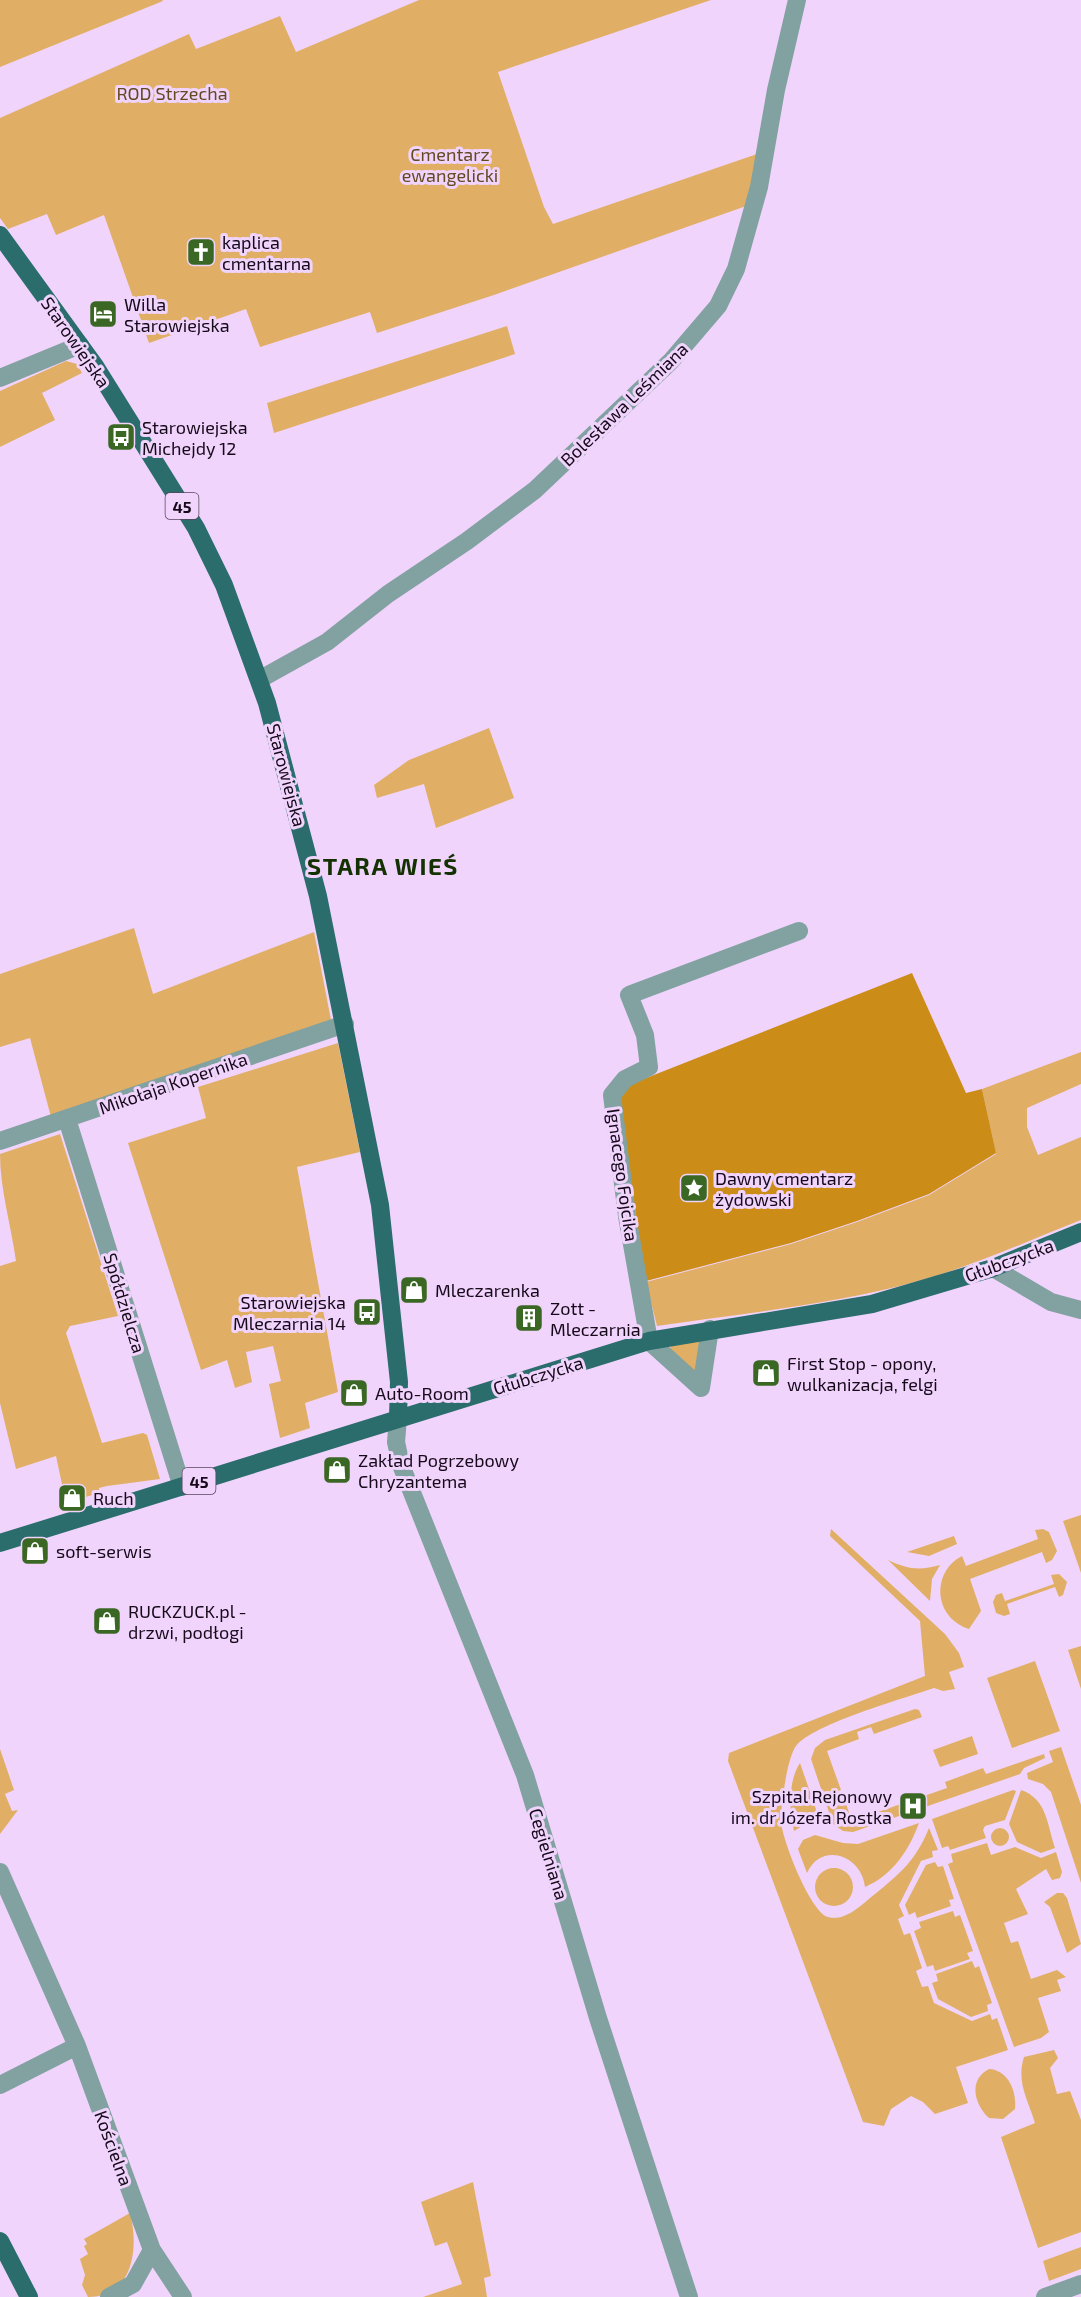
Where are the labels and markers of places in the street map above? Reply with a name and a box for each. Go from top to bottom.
place label: kaplica cmentarna [222,231,311,274]
church icon: kaplica cmentarna [185,236,217,268]
place label: Willa Starowiejska [124,293,230,336]
hotel icon: Willa Starowiejska [87,298,119,330]
place label: Starowiejska Michejdy 12 [142,416,248,459]
bus stop icon: Starowiejska Michejdy 12 [105,421,137,453]
place label: Dawny cmentarz żydowski [715,1167,853,1210]
place icon: Dawny cmentarz żydowski [678,1172,710,1204]
shop icon: Mleczarenka [398,1274,430,1306]
place label: Mleczarenka [435,1279,540,1301]
place label: Starowiejska Mleczarnia 14 [233,1291,346,1334]
bus stop icon: Starowiejska Mleczarnia 14 [351,1296,383,1328]
place label: Zott - Mleczarnia [550,1297,641,1340]
building icon: Zott - Mleczarnia [513,1302,545,1334]
place label: First Stop - opony, wulkanizacja, felgi [787,1352,938,1395]
shop icon: First Stop - opony, wulkanizacja, felgi [750,1357,782,1389]
shop icon: Auto-Room [338,1377,370,1409]
place label: Auto-Room [375,1382,469,1404]
place label: Zakład Pogrzebowy Chryzantema [358,1449,519,1492]
shop icon: Zakład Pogrzebowy Chryzantema [321,1454,353,1486]
shop icon: Ruch [56,1482,88,1514]
place label: Ruch [93,1487,134,1509]
shop icon: soft-serwis [19,1535,51,1567]
place label: soft-serwis [56,1540,152,1562]
place label: RUCKZUCK.pl - drzwi, podłogi [128,1600,247,1643]
shop icon: RUCKZUCK.pl - drzwi, podłogi [91,1605,123,1637]
place label: Szpital Rejonowy im. dr Józefa Rostka [731,1785,892,1828]
hospital icon: Szpital Rejonowy im. dr Józefa Rostka [897,1790,929,1822]

